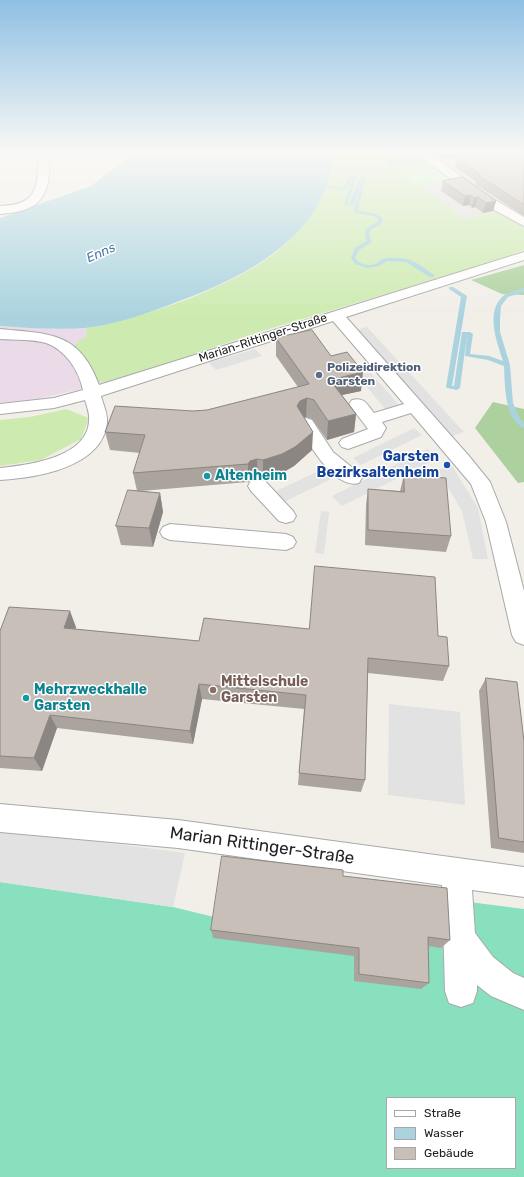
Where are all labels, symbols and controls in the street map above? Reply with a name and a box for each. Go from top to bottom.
water label: Enns [84,240,118,266]
street label: Marian-Rittinger-Straße [197,310,329,366]
place label: Polizeidirektion Garsten [327,361,421,389]
marker: Polizeidirektion Garsten [314,370,324,380]
place label: Garsten Bezirksaltenheim [317,449,439,482]
marker: Garsten Bezirksaltenheim [442,460,452,470]
place label: Altenheim [215,468,287,484]
marker: Altenheim [202,471,212,481]
place label: Mittelschule Garsten [221,674,308,706]
place label: Mehrzweckhalle Garsten [34,682,147,714]
marker: Mittelschule Garsten [208,685,218,695]
marker: Mehrzweckhalle Garsten [21,693,31,703]
street label: Marian Rittinger-Straße [168,823,356,869]
legend [386,1097,516,1169]
text: Straße [424,1106,461,1120]
text: Wasser [424,1126,464,1140]
text: Gebäude [424,1146,474,1160]

